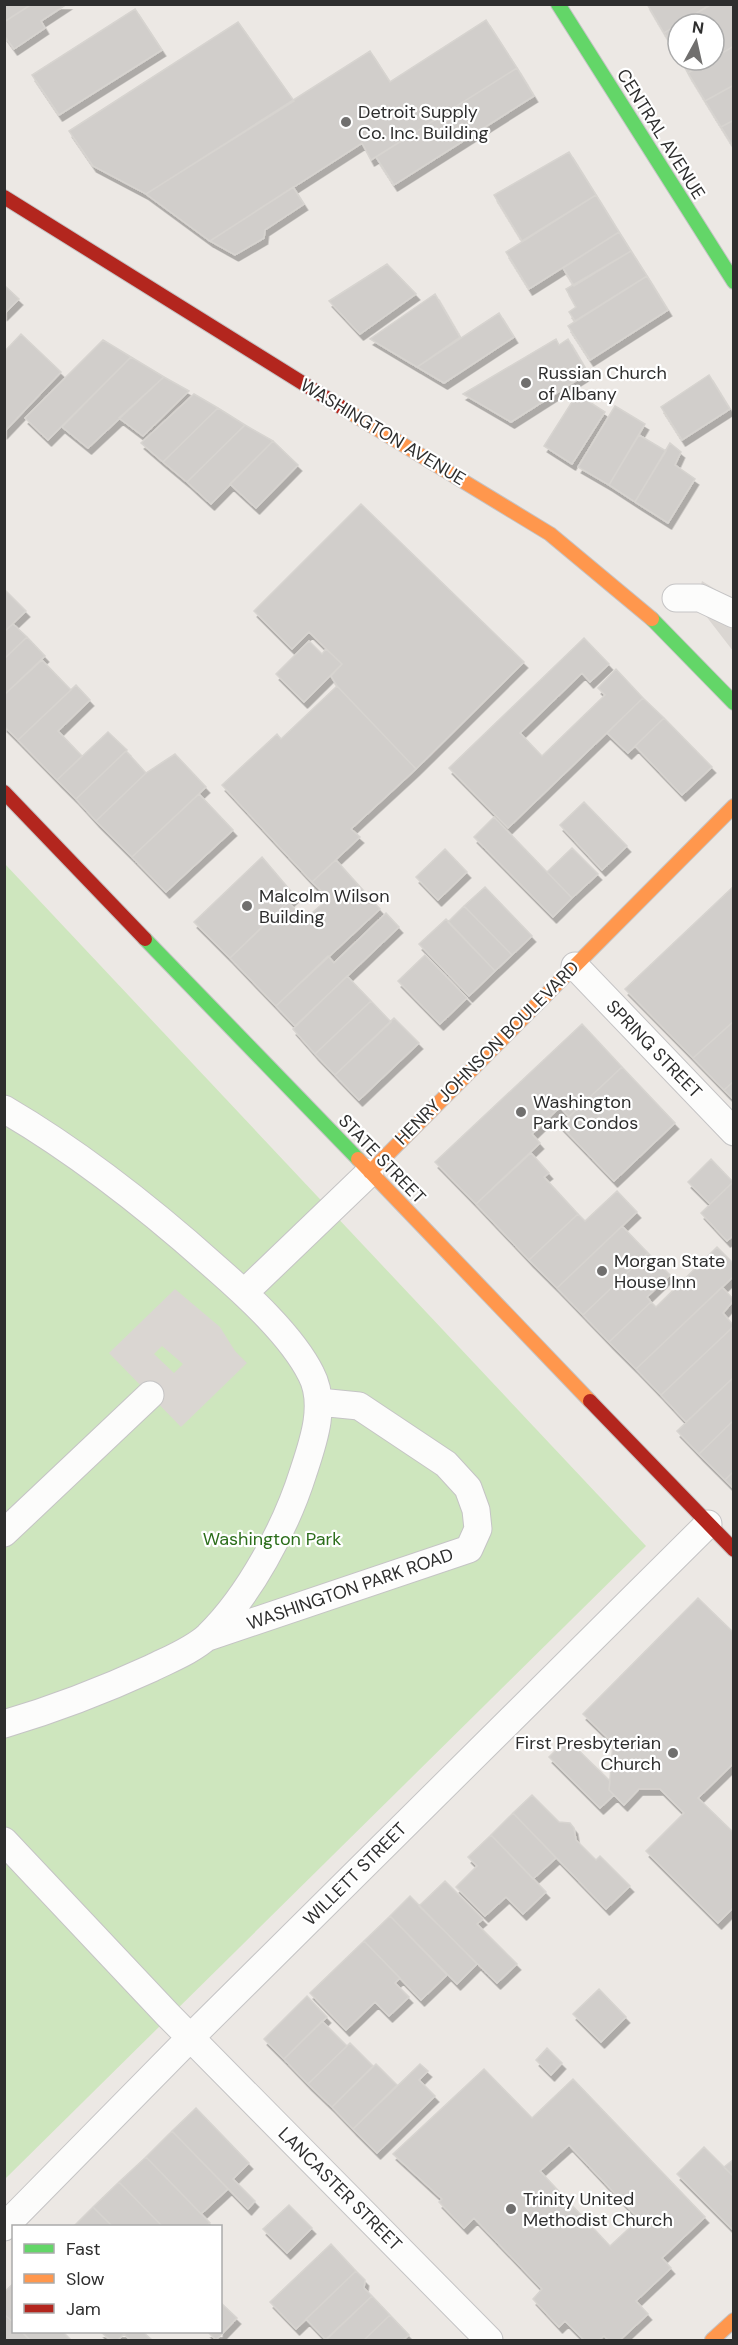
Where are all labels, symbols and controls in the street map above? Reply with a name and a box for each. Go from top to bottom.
north arrow [666,12,726,72]
text: N [691,16,705,39]
street label: CENTRAL AVENUE [611,64,711,204]
place label: Detroit Supply Co. Inc. Building [358,100,489,145]
marker: Detroit Supply Co. Inc. Building [339,115,353,129]
place label: Russian Church of Albany [538,361,667,406]
street label: WASHINGTON AVENUE [296,373,470,491]
marker: Russian Church of Albany [519,376,533,390]
place label: Malcolm Wilson Building [259,884,390,929]
marker: Malcolm Wilson Building [240,899,254,913]
street label: HENRY JOHNSON BOULEVARD [390,956,584,1150]
street label: SPRING STREET [601,995,707,1103]
place label: Washington Park Condos [533,1090,638,1135]
marker: Washington Park Condos [514,1105,528,1119]
street label: STATE STREET [333,1109,431,1209]
place label: Morgan State House Inn [614,1249,725,1294]
marker: Morgan State House Inn [595,1264,609,1278]
park label: Washington Park [203,1527,341,1551]
street label: WASHINGTON PARK ROAD [244,1542,456,1636]
place label: First Presbyterian Church [515,1731,661,1776]
marker: First Presbyterian Church [666,1746,680,1760]
street label: WILLETT STREET [298,1817,412,1931]
street label: LANCASTER STREET [273,2122,407,2256]
place label: Trinity United Methodist Church [523,2187,673,2232]
marker: Trinity United Methodist Church [504,2202,518,2216]
legend [12,2225,222,2333]
text: Fast [66,2237,101,2261]
text: Slow [66,2267,105,2291]
text: Jam [66,2297,101,2321]

